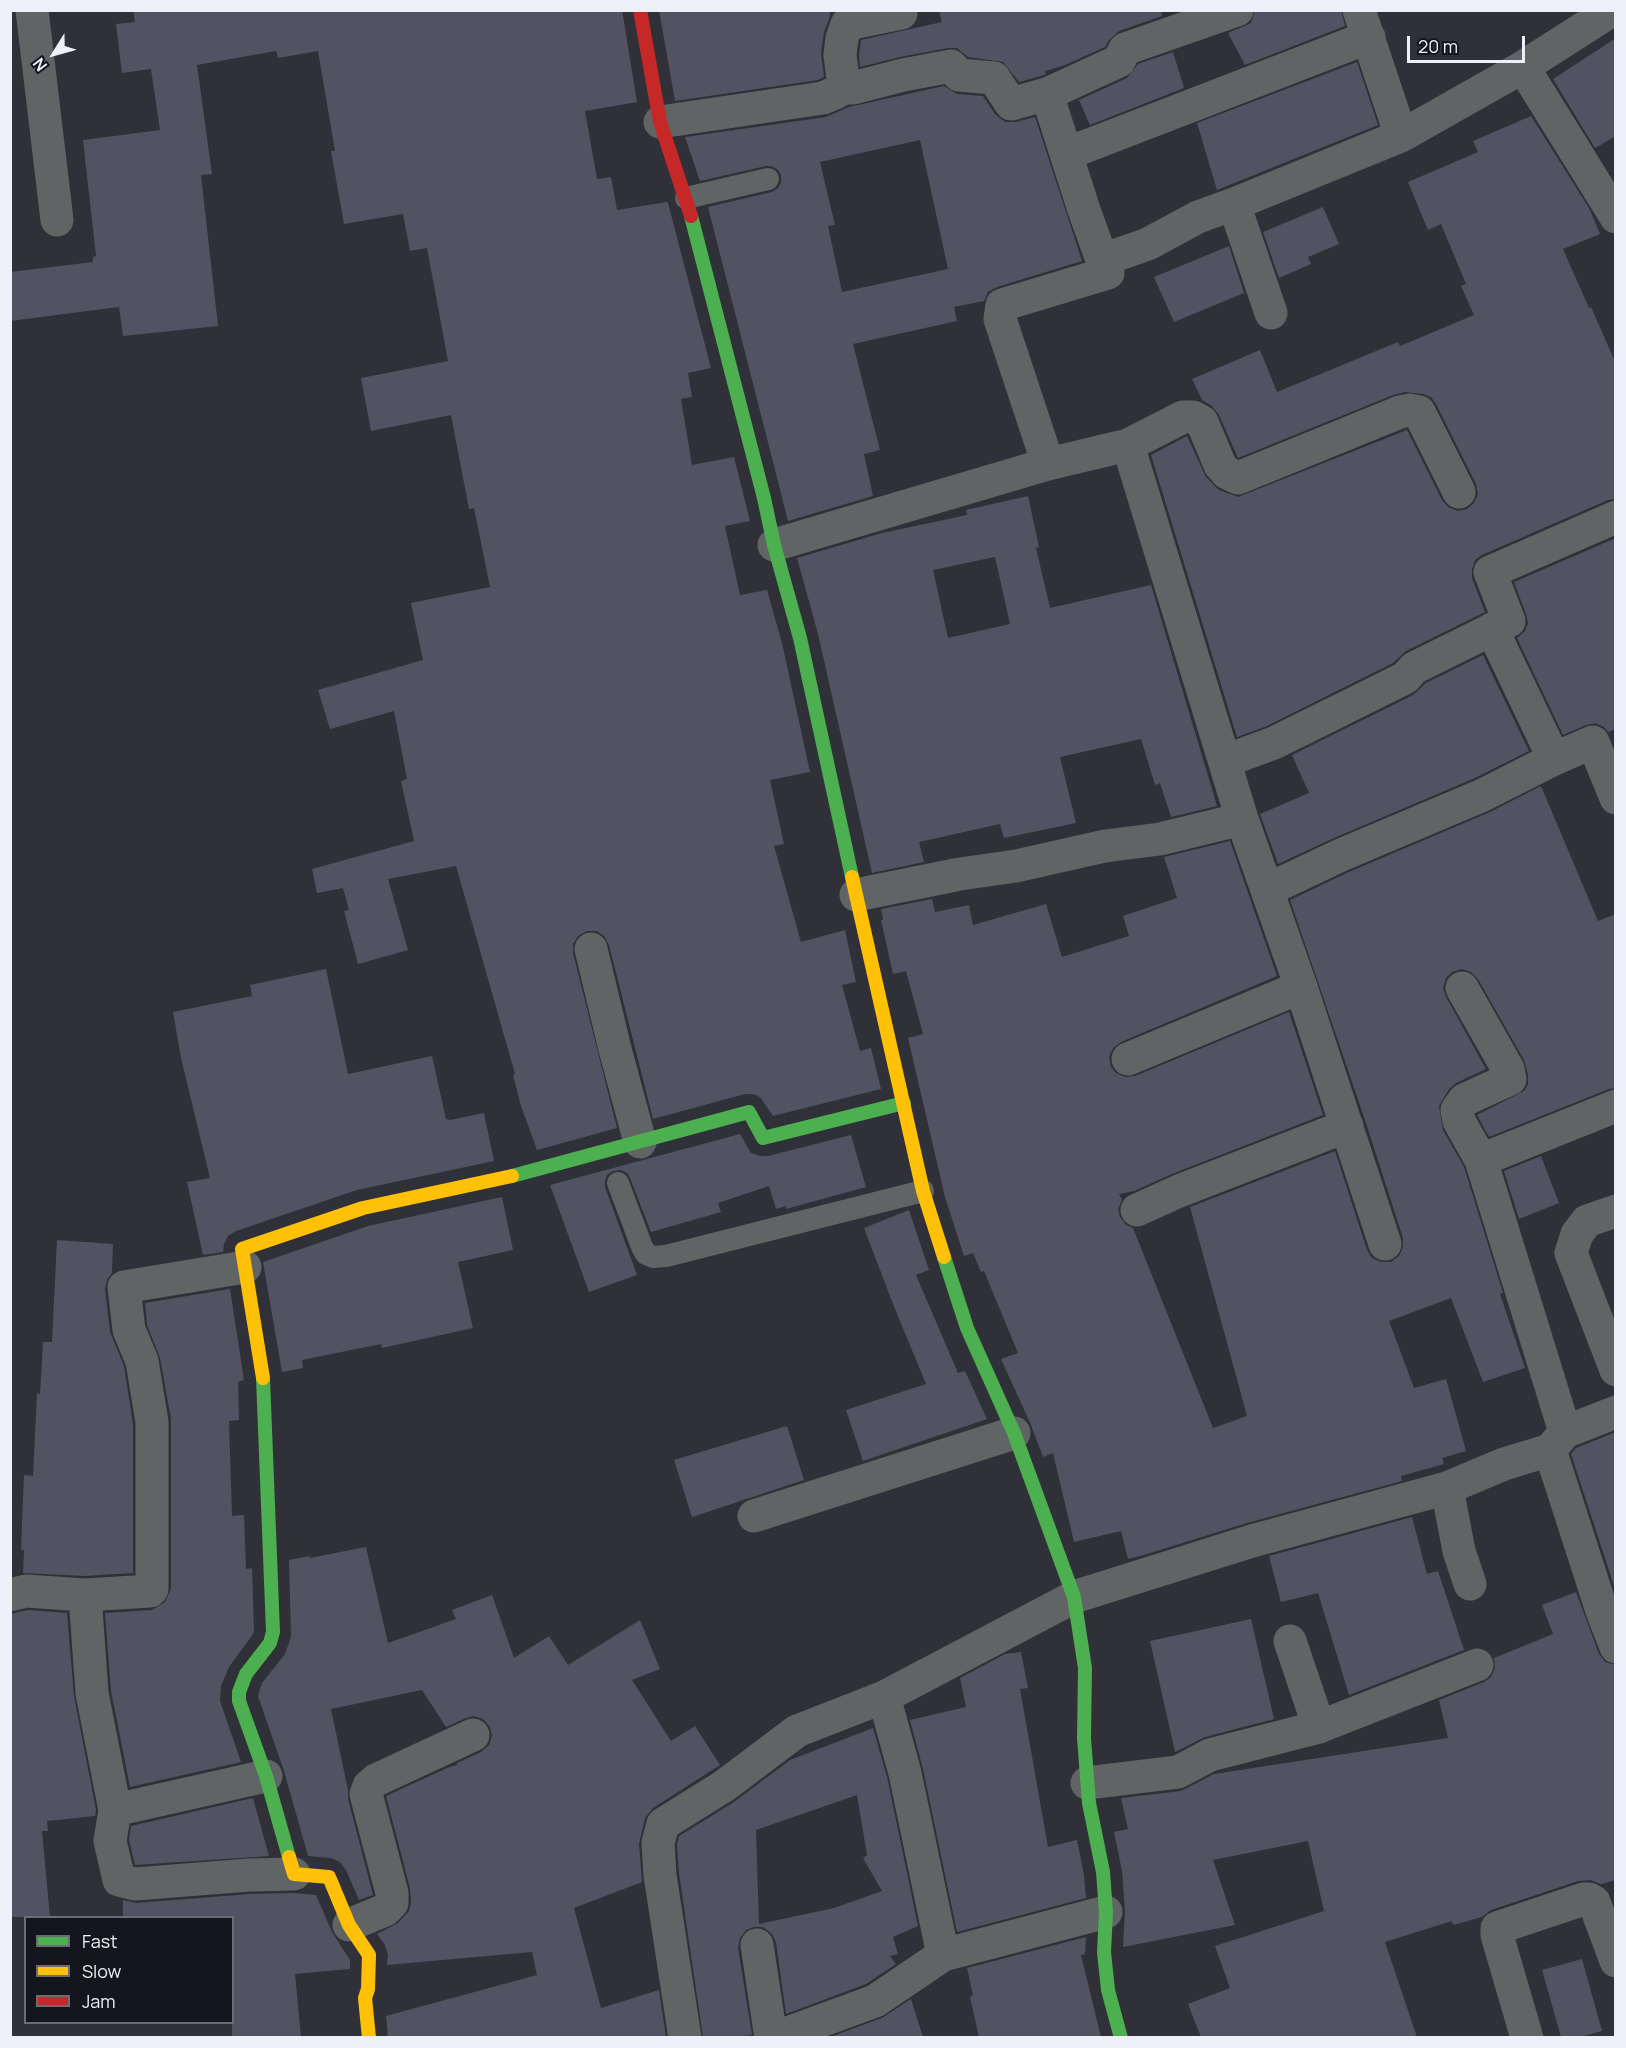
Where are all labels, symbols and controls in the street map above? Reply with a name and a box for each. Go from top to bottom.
north arrow [24,24,84,84]
scale bar [1410,24,1528,62]
text: 20 m [1418,34,1458,58]
text: N [27,54,52,76]
legend [24,1916,234,2024]
text: Fast [82,1929,117,1953]
text: Slow [82,1959,121,1983]
text: Jam [82,1989,116,2013]

